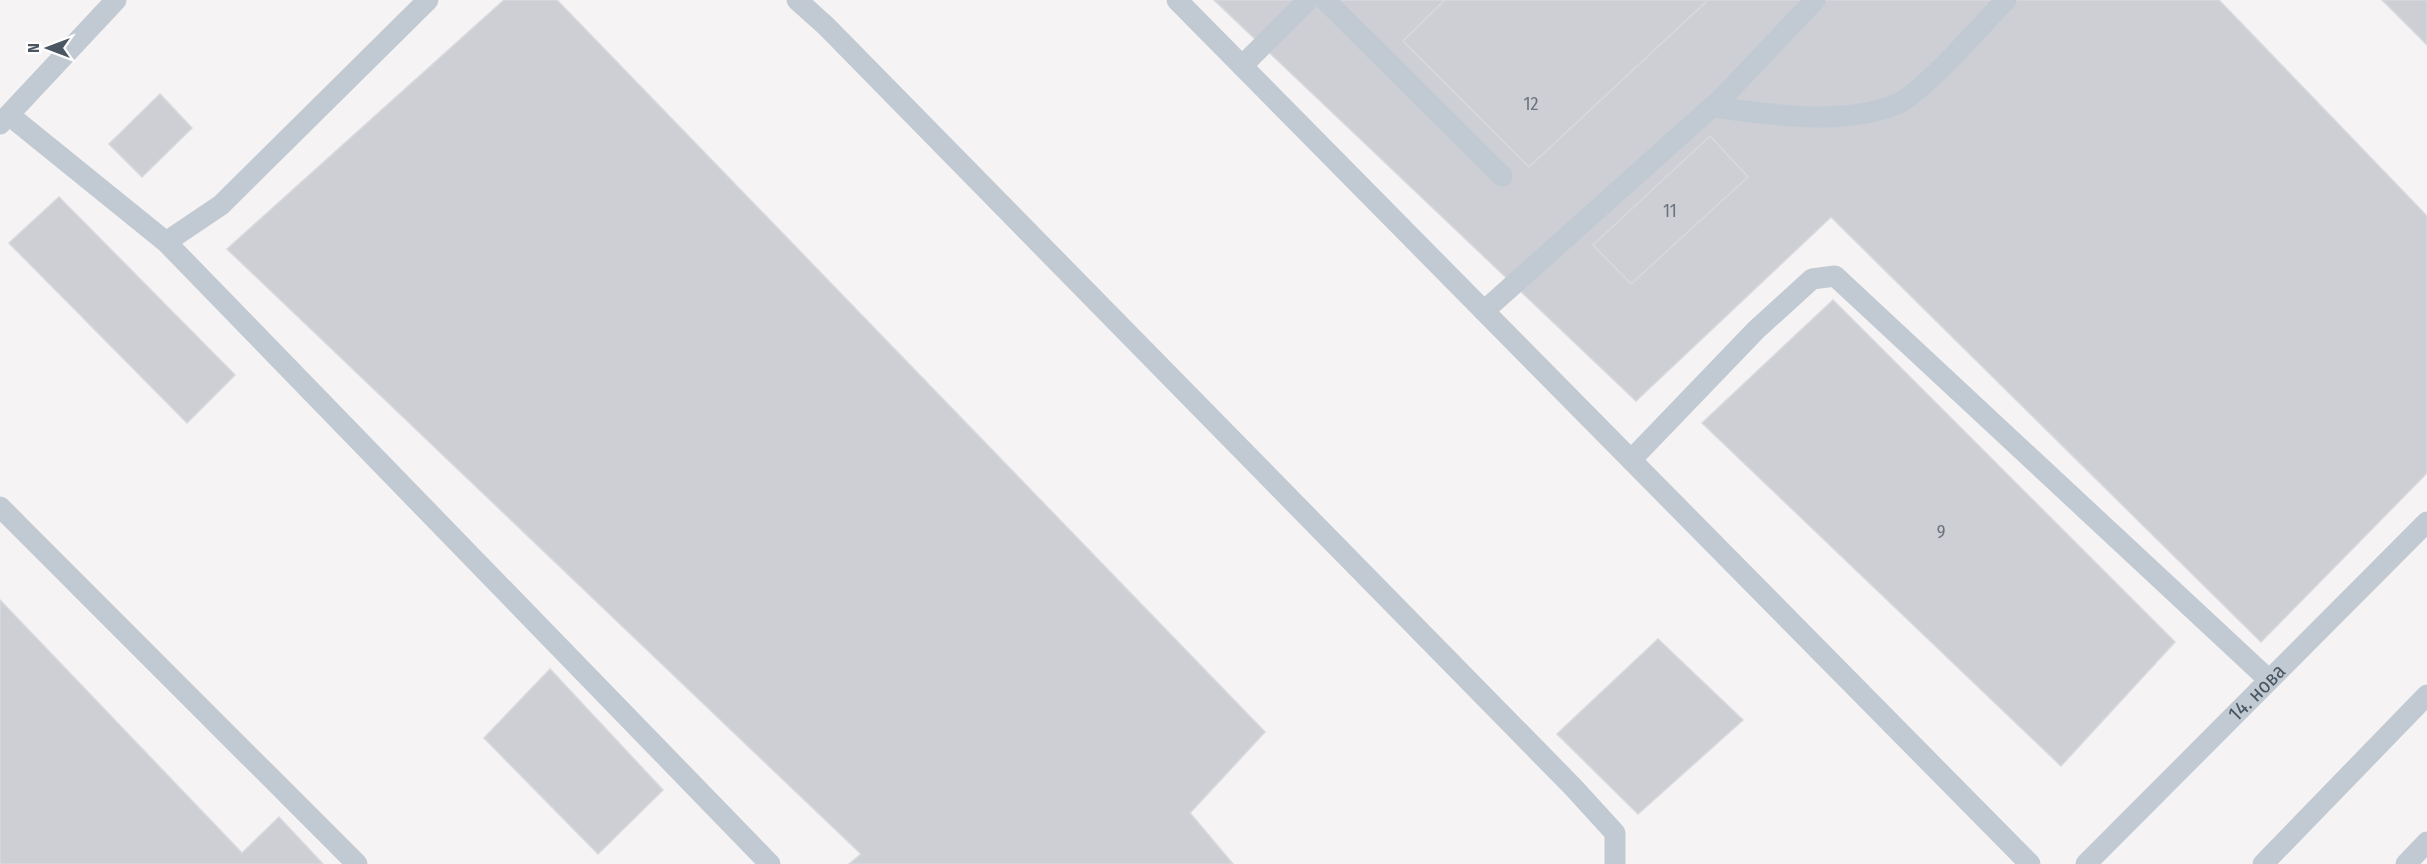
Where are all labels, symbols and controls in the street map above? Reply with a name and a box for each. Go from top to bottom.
north arrow [18,18,78,78]
text: N [24,43,43,53]
house number: 12 [1524,93,1539,115]
house number: 11 [1663,200,1677,222]
house number: 9 [1937,521,1945,543]
street label: 14. нова [2223,658,2291,727]

